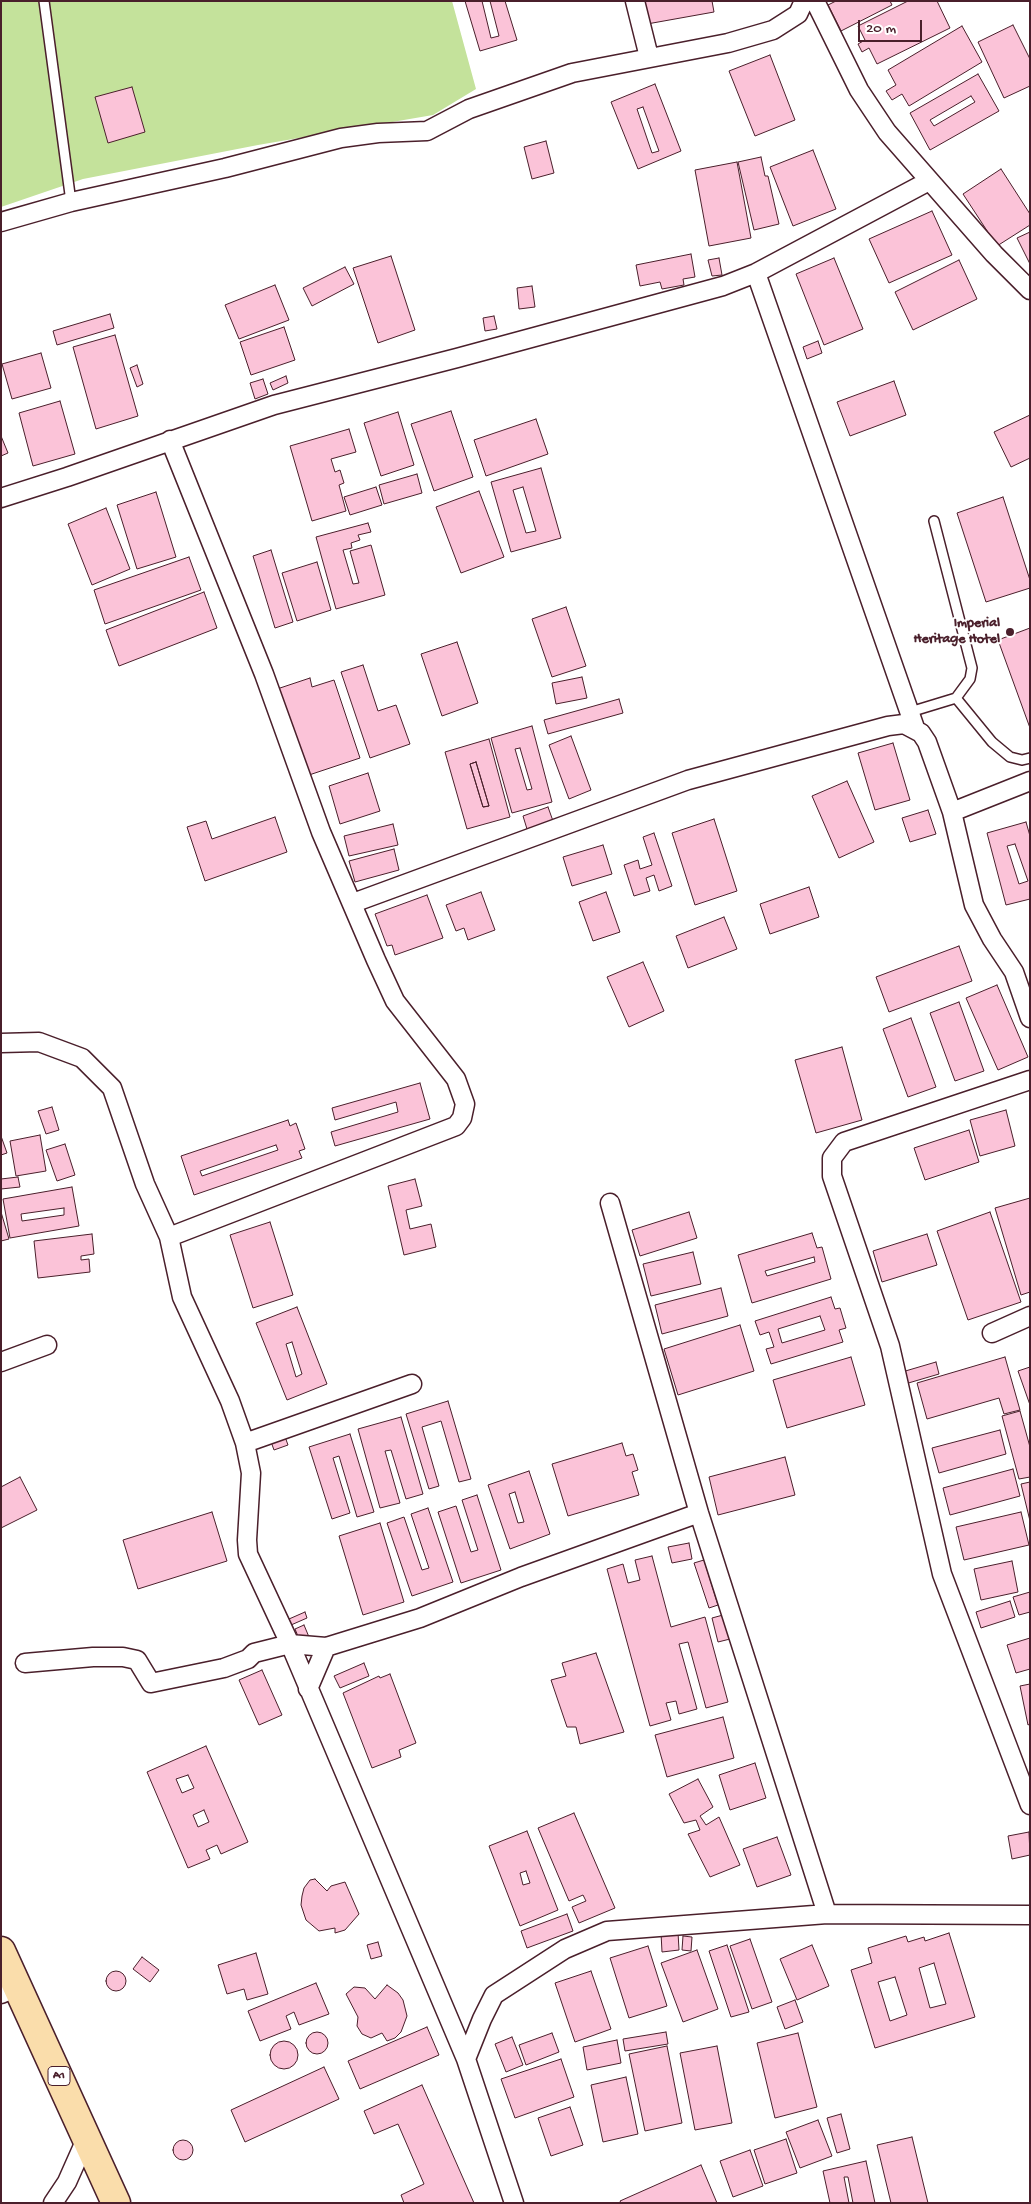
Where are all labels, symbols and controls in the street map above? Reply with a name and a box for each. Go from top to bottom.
scale bar [861,10,925,42]
text: 20 m [866,20,896,38]
place label: Imperial Heritage Hotel [914,616,1000,648]
marker: Imperial Heritage Hotel [1004,626,1016,638]
road number: A1 [48,2066,70,2086]

